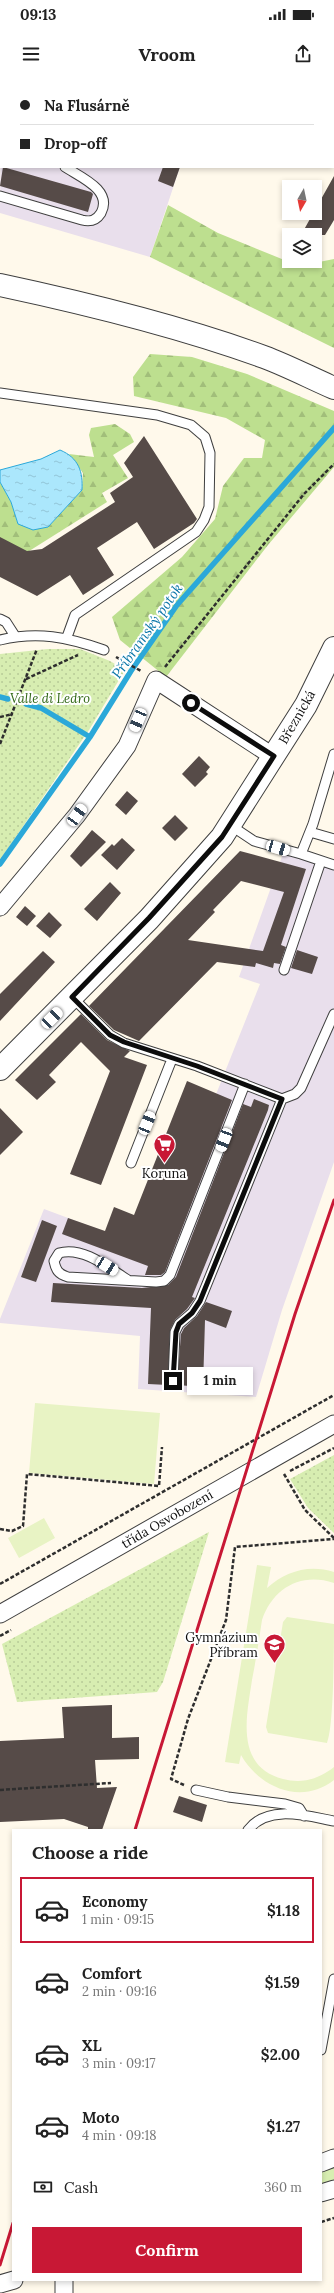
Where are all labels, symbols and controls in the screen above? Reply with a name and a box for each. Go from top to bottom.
text: 09:13 [20,5,56,24]
icon: menu [20,43,42,65]
text: Vroom [138,43,196,66]
icon: share [292,43,314,65]
text: Na Flusárně [44,96,130,115]
text: Drop-off [44,134,106,153]
north arrow [282,180,322,220]
map controls [282,180,322,268]
button: layers [282,228,322,268]
water label: Příbramský potok [108,580,186,682]
street label: Březnická [275,687,319,747]
park label: Valle di Ledro [10,690,90,707]
route start [182,694,200,712]
car [128,707,148,733]
car [65,802,89,828]
car [265,839,291,857]
car [39,1005,65,1031]
car [137,1110,157,1136]
car [214,1127,234,1153]
supermarket icon: Koruna [151,1132,177,1165]
place label: Koruna [142,1165,186,1182]
car [94,1255,120,1277]
callout: 1 min [187,1367,253,1395]
route end [164,1372,182,1390]
text: 1 min [203,1372,237,1389]
street label: třída Osvobození [118,1486,216,1552]
place label: Gymnázium Příbram [185,1629,258,1661]
school or university icon: Gymnázium Příbram [261,1631,287,1664]
text: Choose a ride [32,1841,148,1864]
icon: car [34,1892,70,1928]
text: Economy [82,1892,147,1911]
text: $1.18 [267,1901,300,1920]
text: 1 min · 09:15 [82,1911,154,1928]
icon: car [34,1964,70,2000]
text: Comfort [82,1964,142,1983]
text: $1.59 [265,1973,300,1992]
text: 2 min · 09:16 [82,1983,157,2000]
icon: car [34,2036,70,2072]
text: XL [82,2036,102,2055]
text: $2.00 [261,2045,300,2064]
text: 3 min · 09:17 [82,2055,155,2072]
icon: car [34,2108,70,2144]
text: Moto [82,2108,119,2127]
text: $1.27 [267,2117,300,2136]
text: 4 min · 09:18 [82,2127,157,2144]
icon: cash [32,2176,54,2198]
text: Cash [64,2178,98,2197]
text: 360 m [264,2179,302,2196]
button: Confirm [32,2227,302,2273]

